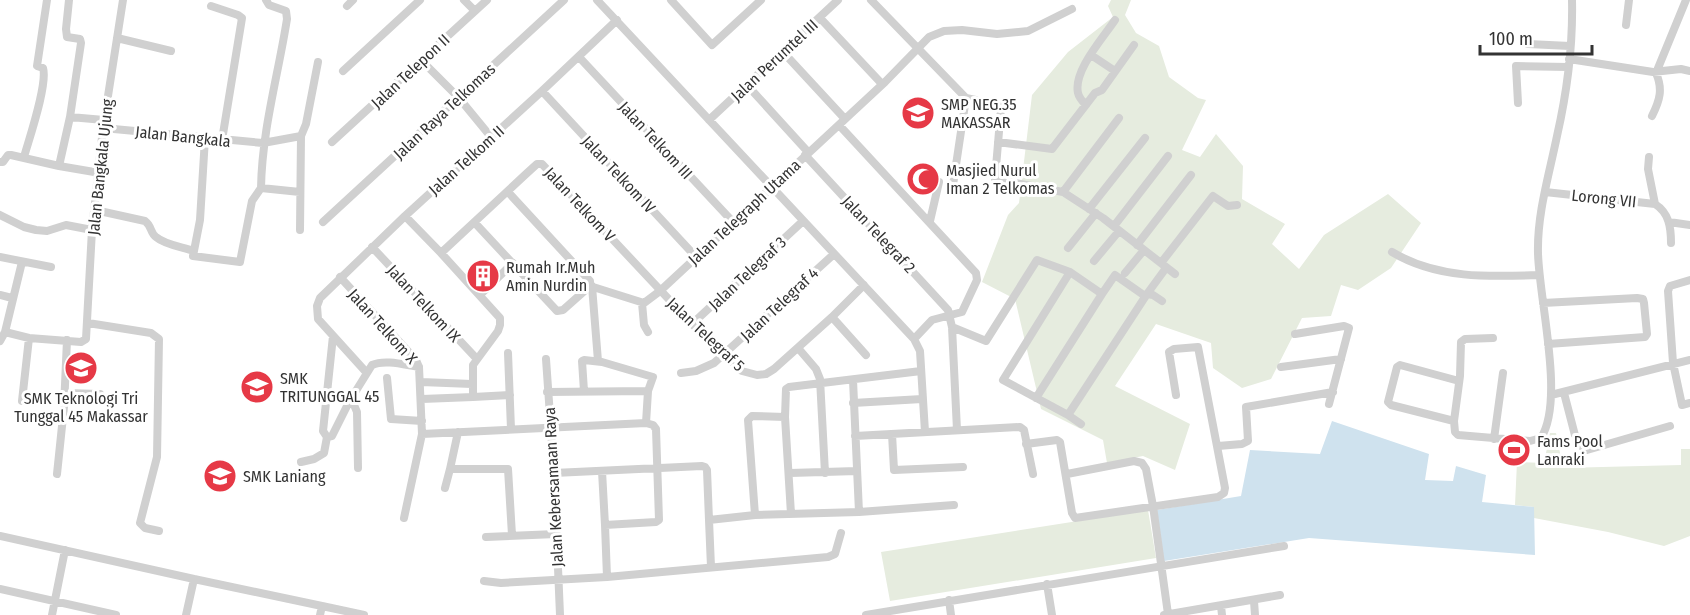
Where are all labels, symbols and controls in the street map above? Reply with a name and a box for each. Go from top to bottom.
street label: Jalan Perumtel III [727,15,822,105]
scale bar [1480,18,1592,56]
text: 100 m [1489,28,1533,50]
street label: Jalan Telepon II [367,30,453,112]
street label: Jalan Raya Telkomas [390,59,499,163]
school or university icon: SMP NEG.35 MAKASSAR [900,95,936,131]
place label: SMP NEG.35 MAKASSAR [941,95,1017,132]
street label: Jalan Bangkala Ujung [84,97,117,236]
street label: Jalan Telkom III [615,98,696,183]
street label: Jalan Bangkala [134,122,232,151]
street label: Jalan Telkom II [425,122,508,199]
street label: Jalan Telkom IV [578,132,660,218]
street label: Jalan Telegraph Utama [684,155,804,269]
mosque icon: Masjied Nurul Iman 2 Telkomas [905,161,941,197]
place label: Masjied Nurul Iman 2 Telkomas [946,161,1055,198]
street label: Jalan Telkom V [540,163,619,246]
street label: Lorong VII [1571,186,1637,211]
street label: Jalan Telegraf 2 [838,192,919,277]
street label: Jalan Telegraf 3 [705,233,790,314]
building icon: Rumah Ir.Muh Amin Nurdin [465,258,501,294]
place label: Rumah Ir.Muh Amin Nurdin [506,258,596,295]
street label: Jalan Telkom IX [383,261,464,346]
street label: Jalan Telegraf 4 [736,263,822,345]
street label: Jalan Telkom X [344,285,421,368]
street label: Jalan Telegraf 5 [663,294,748,375]
school or university icon: SMK Teknologi Tri Tunggal 45 Makassar [63,350,99,386]
school or university icon: SMK TRITUNGGAL 45 [239,369,275,405]
place label: SMK TRITUNGGAL 45 [280,369,379,406]
place label: SMK Teknologi Tri Tunggal 45 Makassar [14,389,148,426]
street label: Jalan Kebersamaan Raya [540,407,567,567]
sports icon: Fams Pool Lanraki [1496,432,1532,468]
place label: Fams Pool Lanraki [1537,432,1603,469]
school or university icon: SMK Laniang [202,458,238,494]
place label: SMK Laniang [243,467,326,486]

